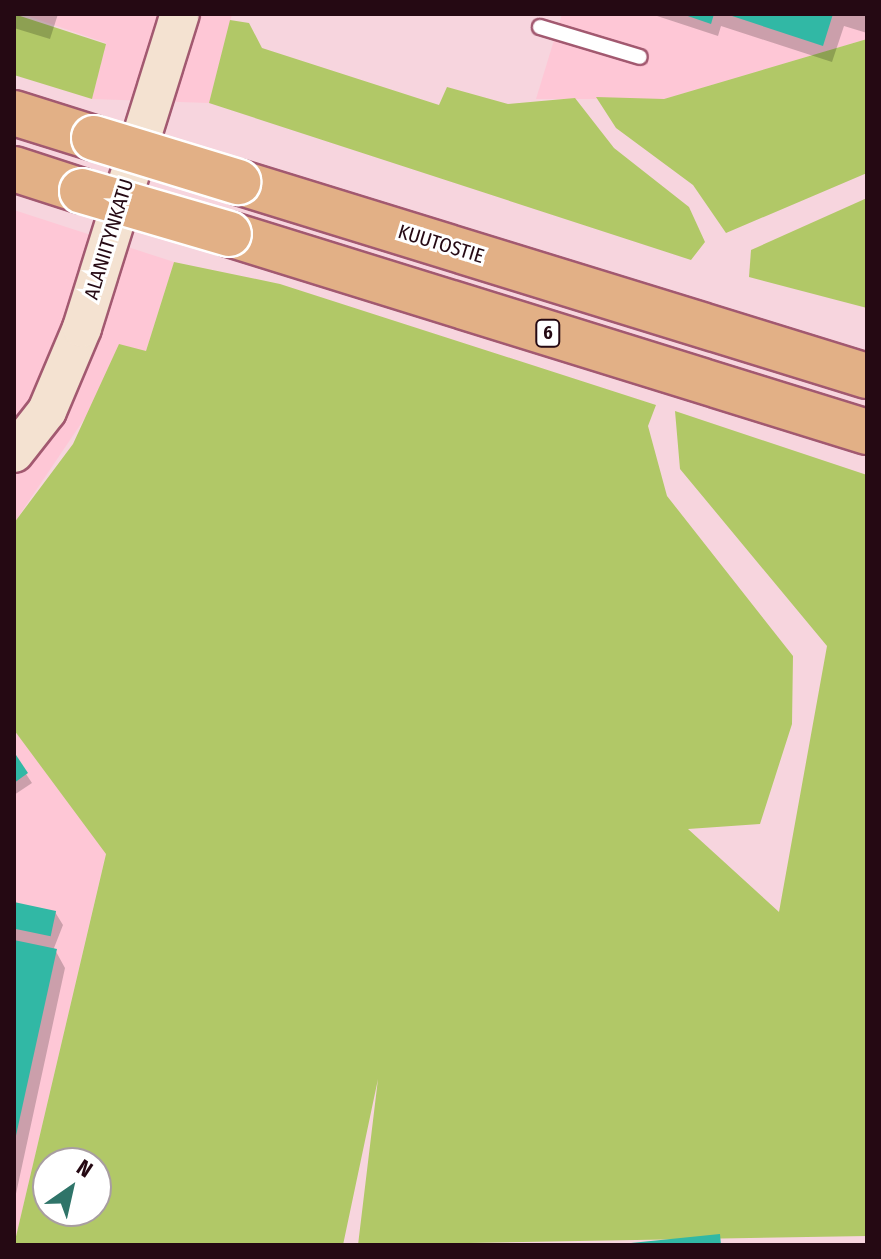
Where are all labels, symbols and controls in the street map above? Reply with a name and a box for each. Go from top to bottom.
street label: ALANIITYNKATU [79,176,139,302]
street label: KUUTOSTIE [395,220,487,268]
road number: 6 [534,319,562,347]
north arrow [32,1147,112,1227]
text: N [72,1153,98,1183]

